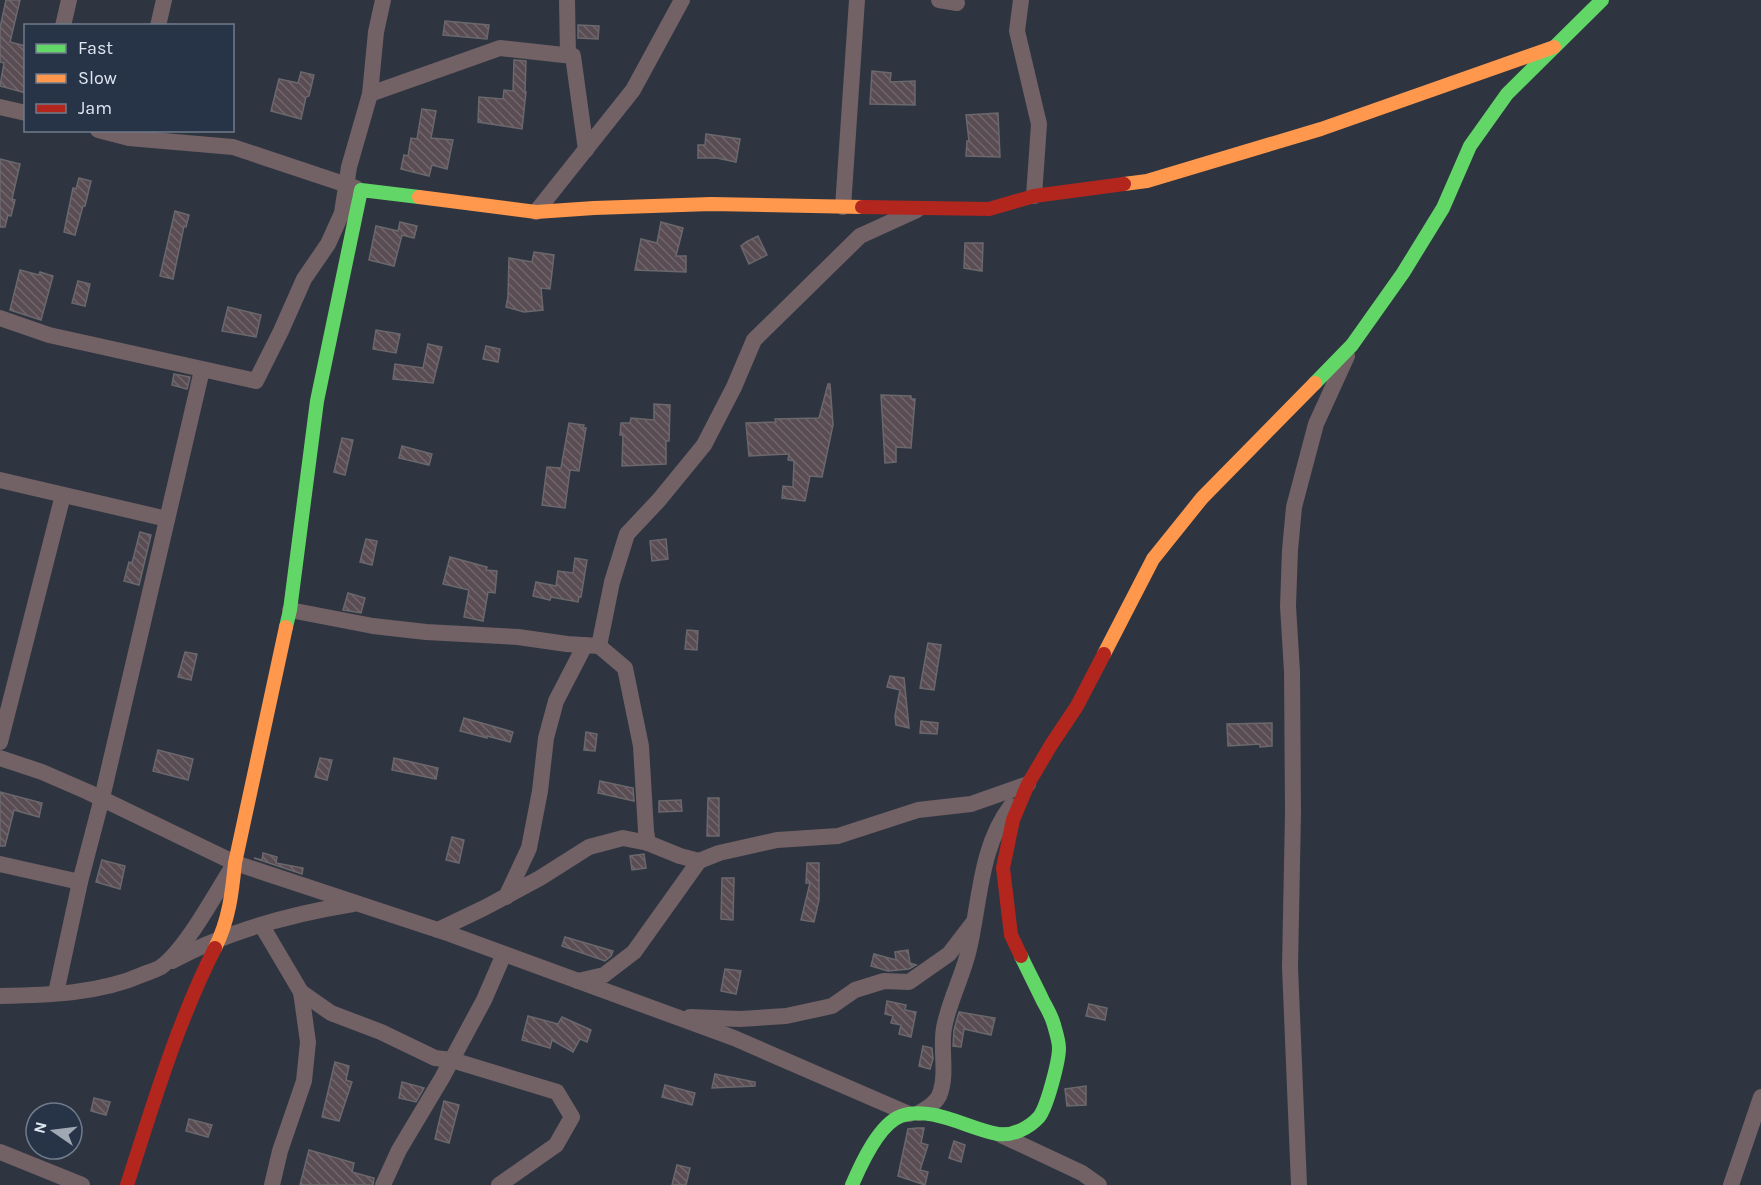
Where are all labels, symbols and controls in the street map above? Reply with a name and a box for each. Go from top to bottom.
legend [24,24,234,132]
text: Fast [78,37,113,59]
text: Slow [78,67,117,89]
text: Jam [78,97,112,119]
north arrow [24,1101,84,1161]
text: N [29,1120,51,1135]

